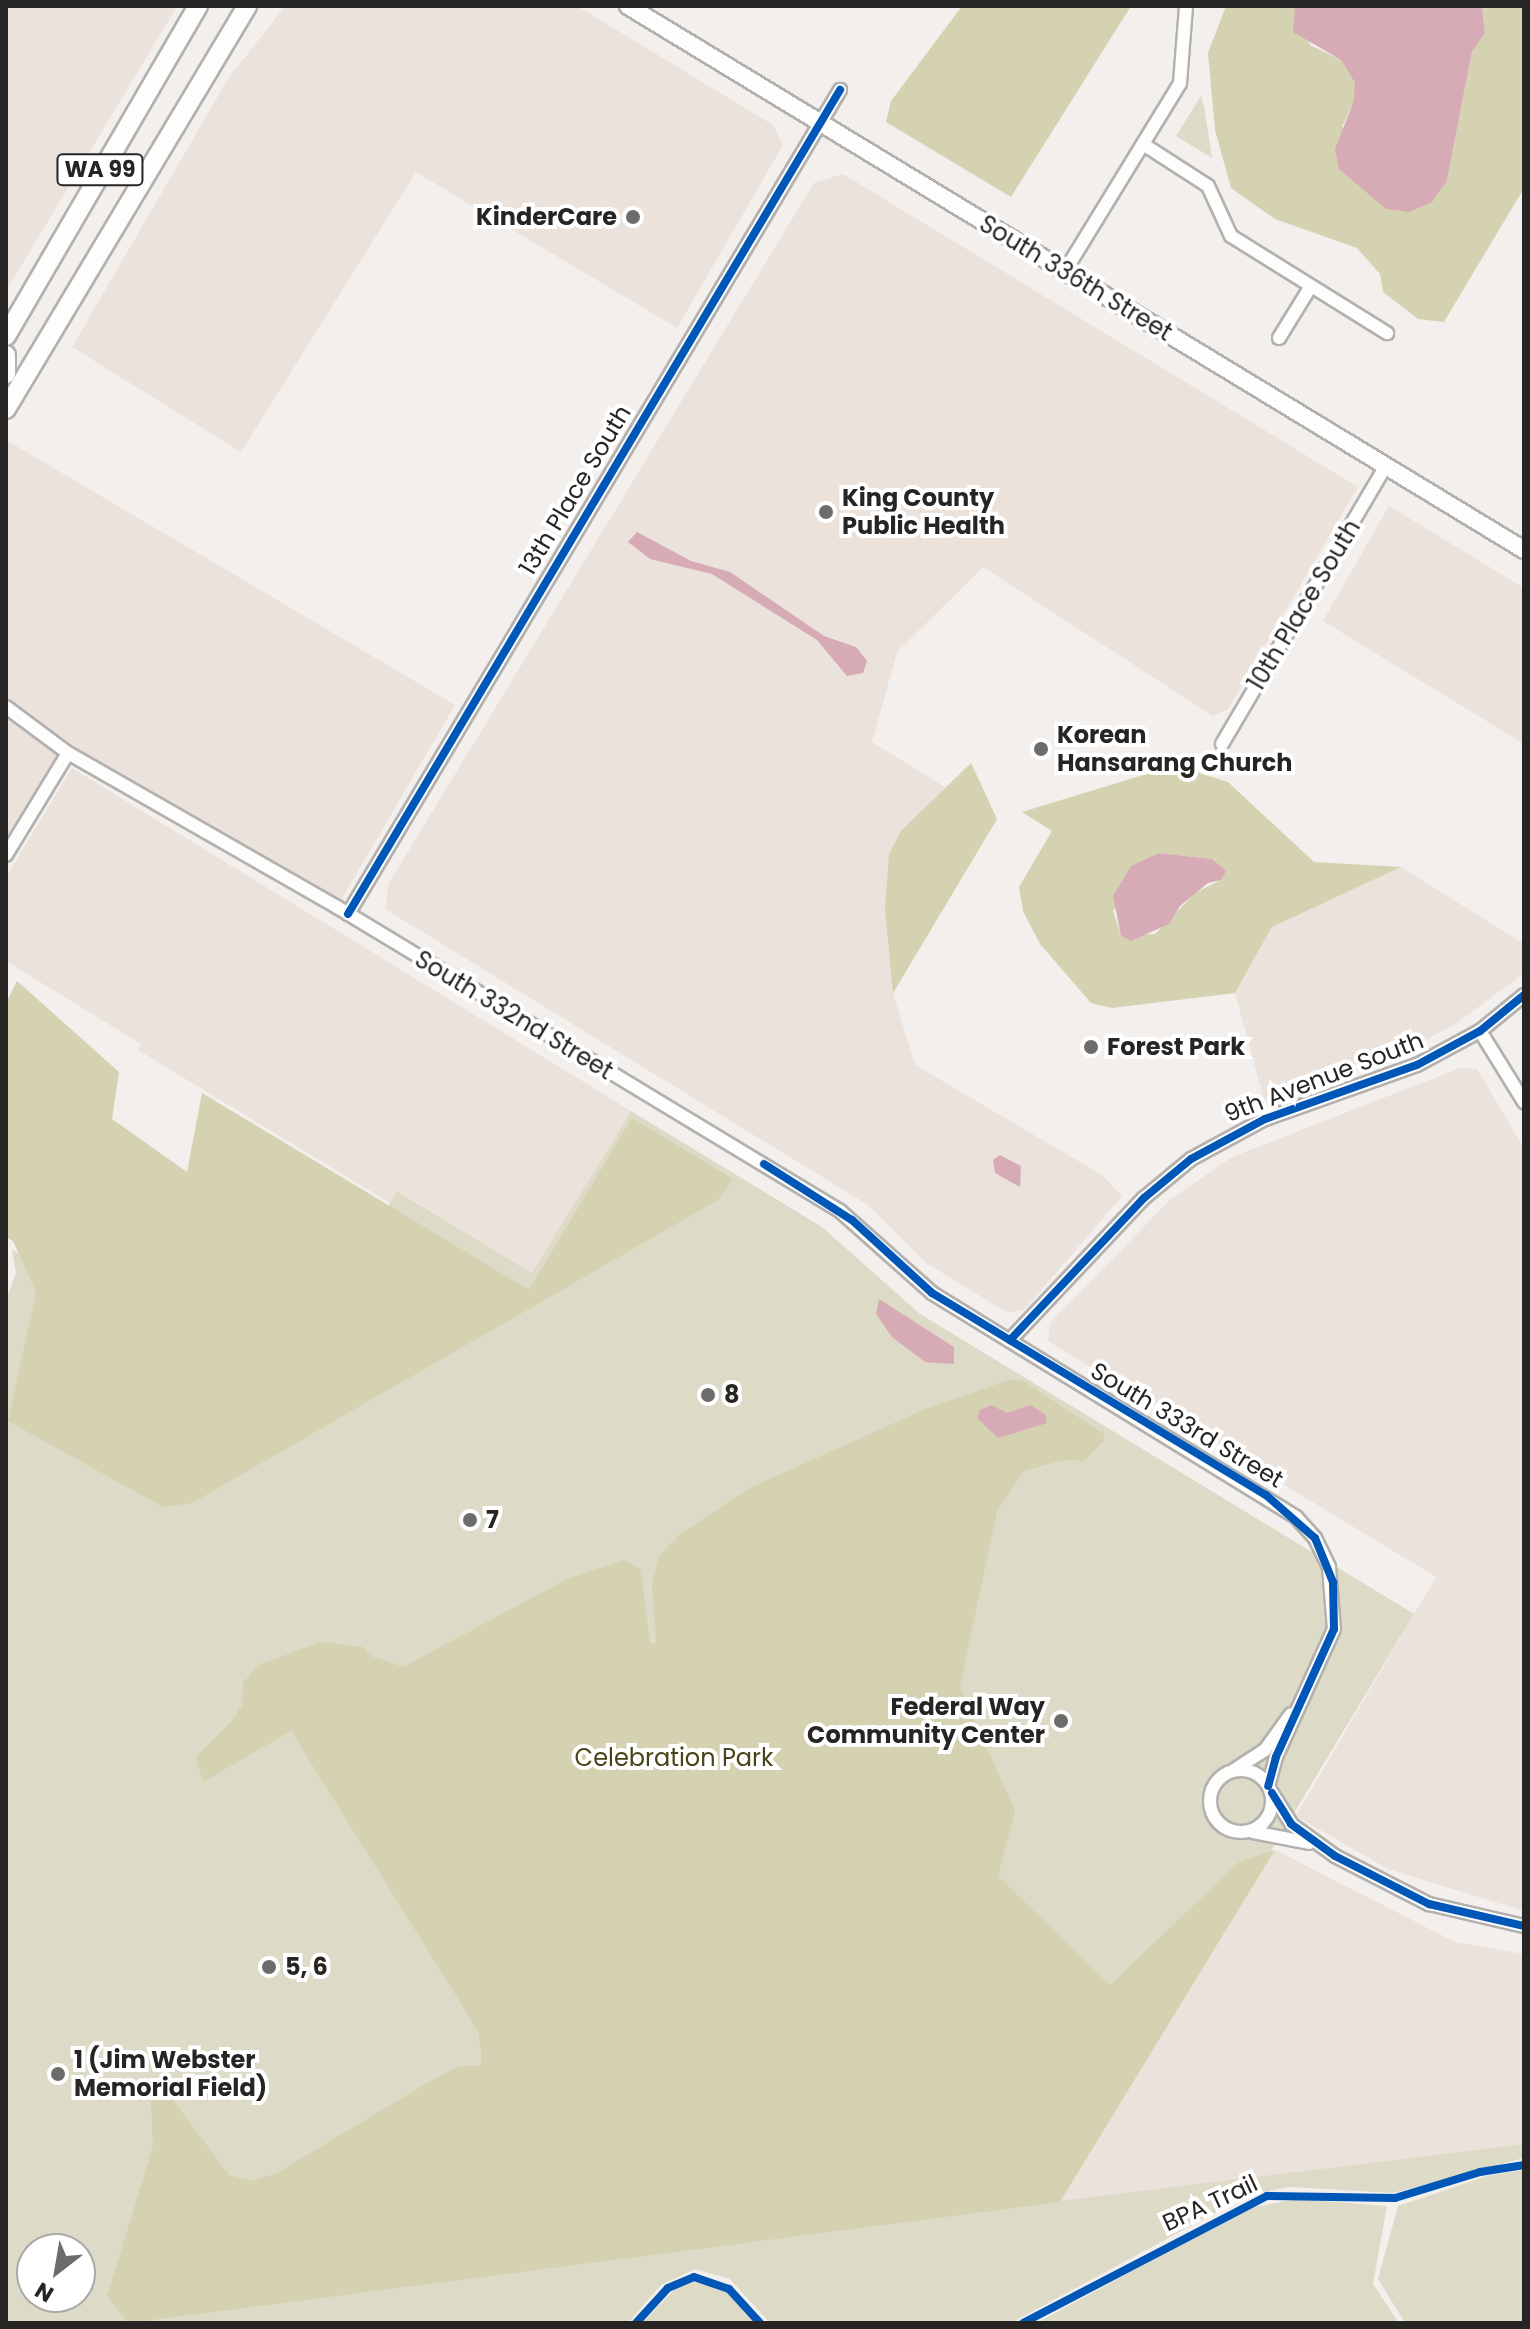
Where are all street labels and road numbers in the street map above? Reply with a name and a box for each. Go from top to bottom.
road number: WA 99 [56,152,144,188]
street label: South 336th Street [974,209,1178,347]
street label: 13th Place South [513,400,637,580]
street label: 10th Place South [1242,514,1366,696]
street label: South 332nd Street [410,945,618,1085]
street label: 9th Avenue South [1220,1026,1428,1128]
street label: South 333rd Street [1085,1356,1289,1494]
street label: BPA Trail [1158,2169,1262,2237]

